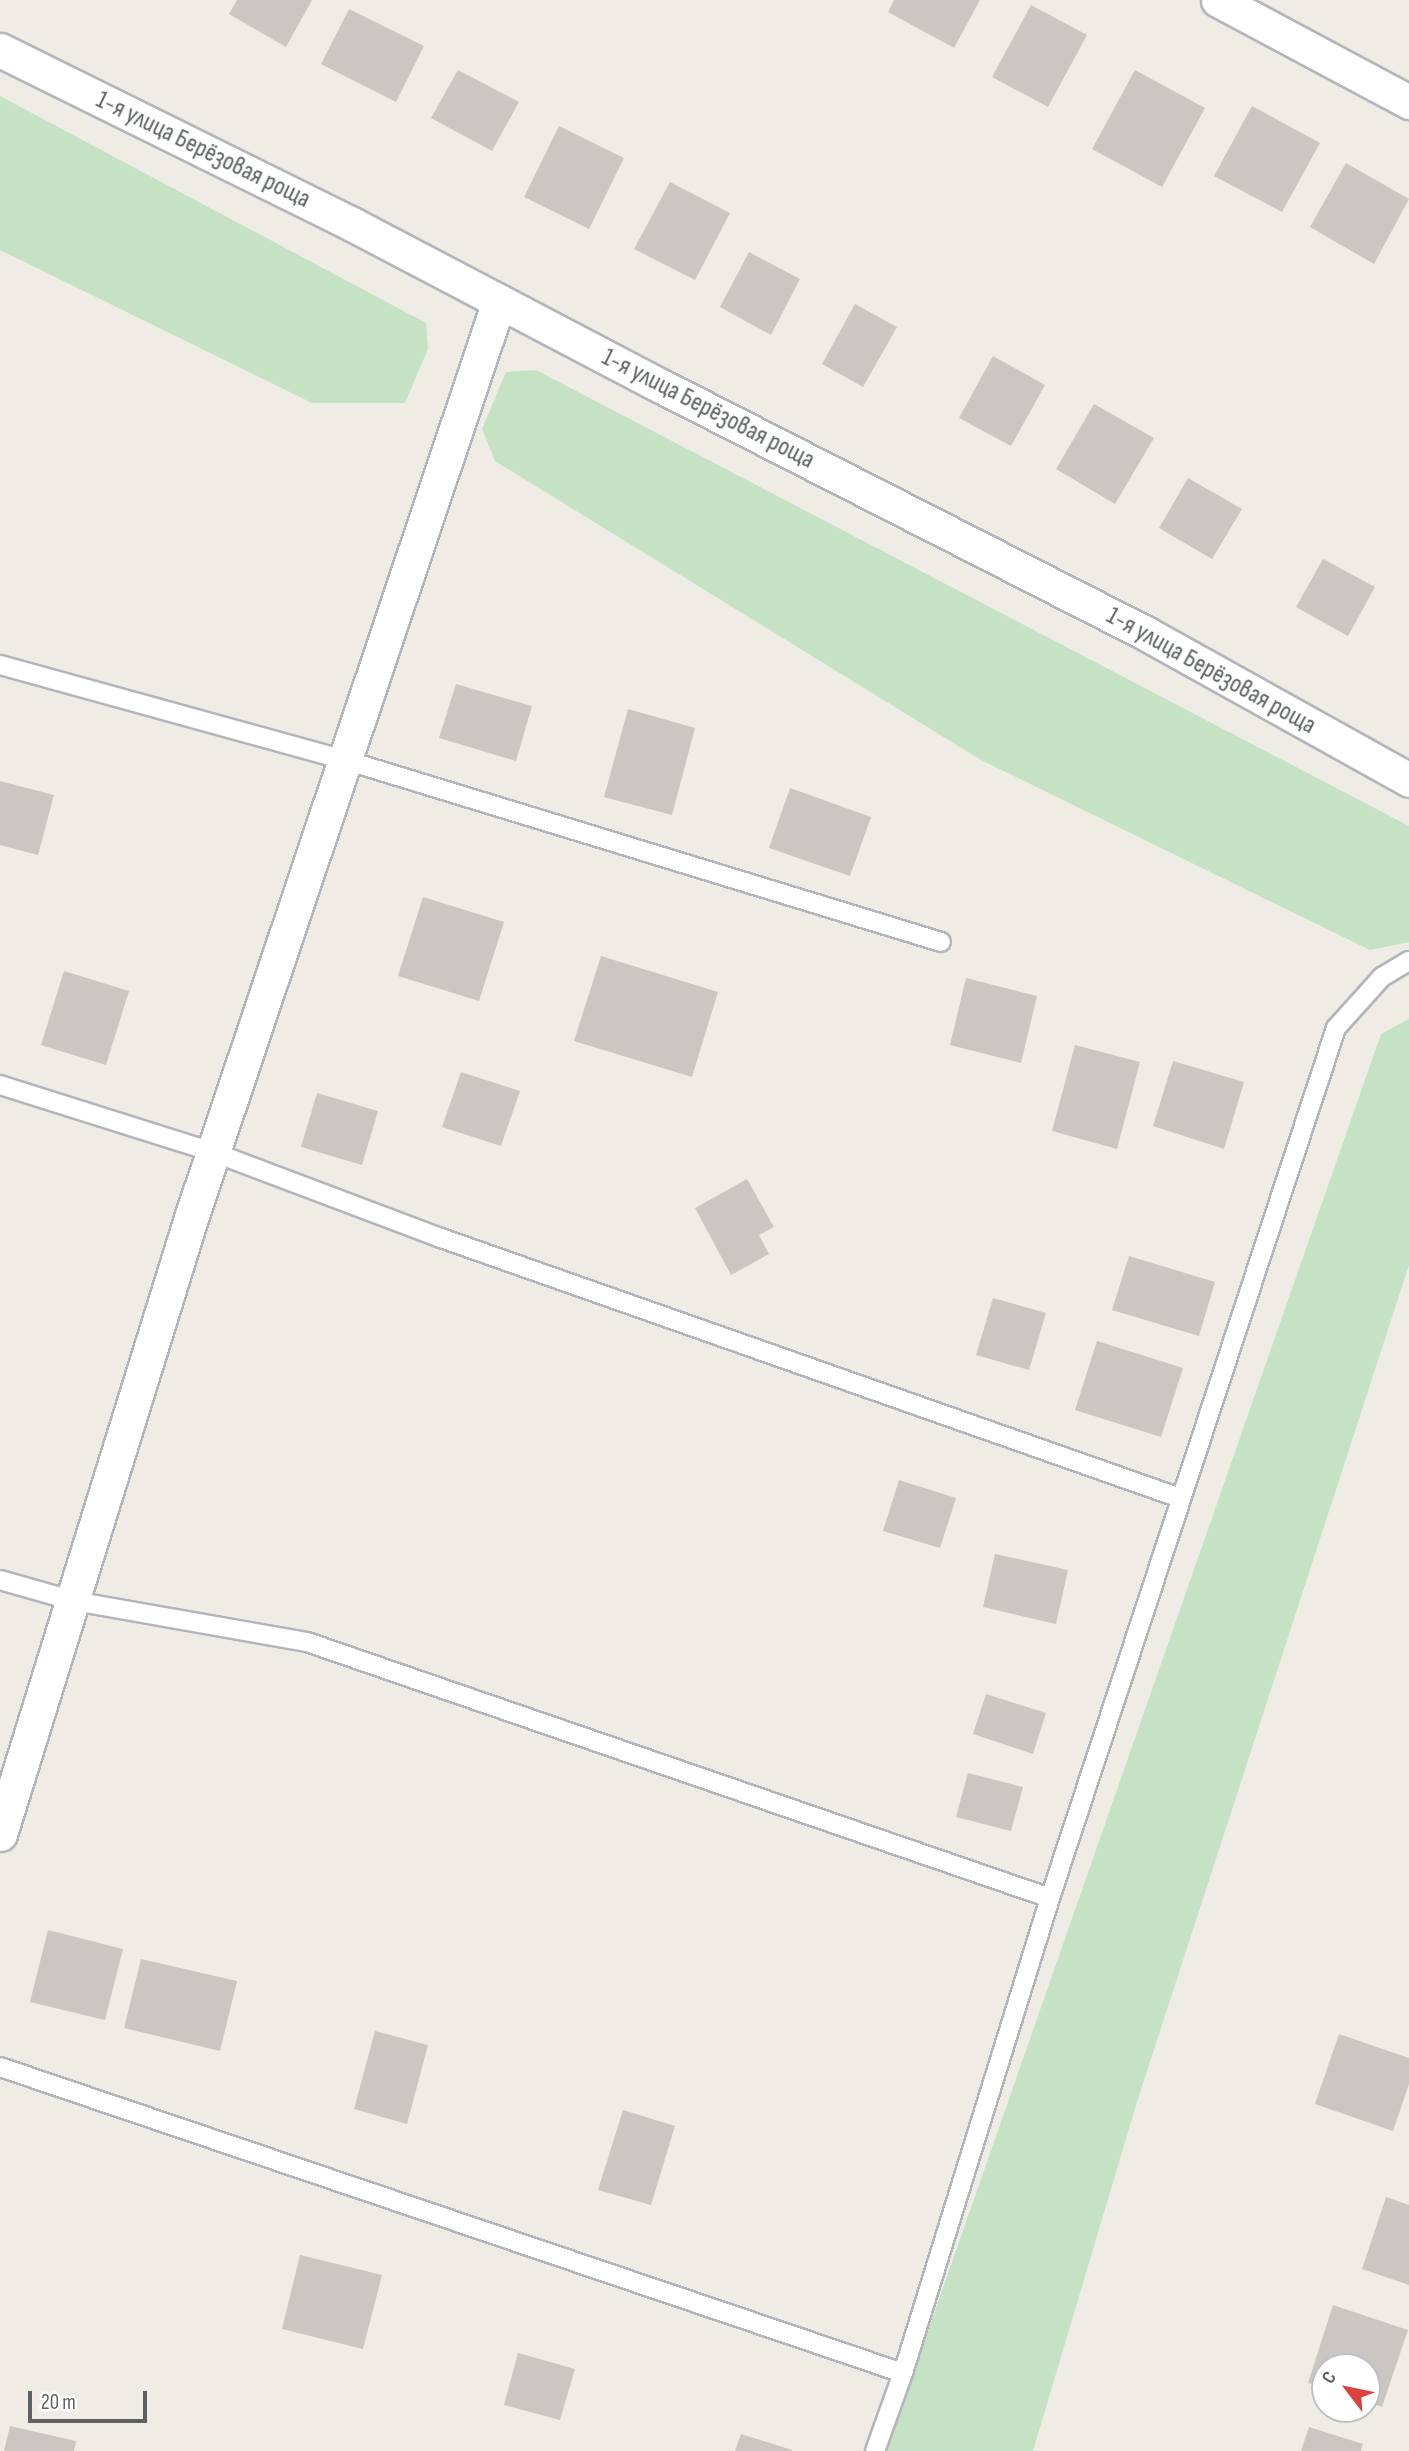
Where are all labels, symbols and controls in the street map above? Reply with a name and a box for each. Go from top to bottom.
street label: 1-я улица Берёзовая роща [91,85,315,215]
street label: 1-я улица Берёзовая роща [596,342,820,476]
street label: 1-я улица Берёзовая роща [1101,601,1321,741]
north arrow [1311,2353,1381,2423]
text: С [1317,2367,1342,2388]
scale bar [32,2378,150,2422]
text: 20 m [41,2390,76,2415]

